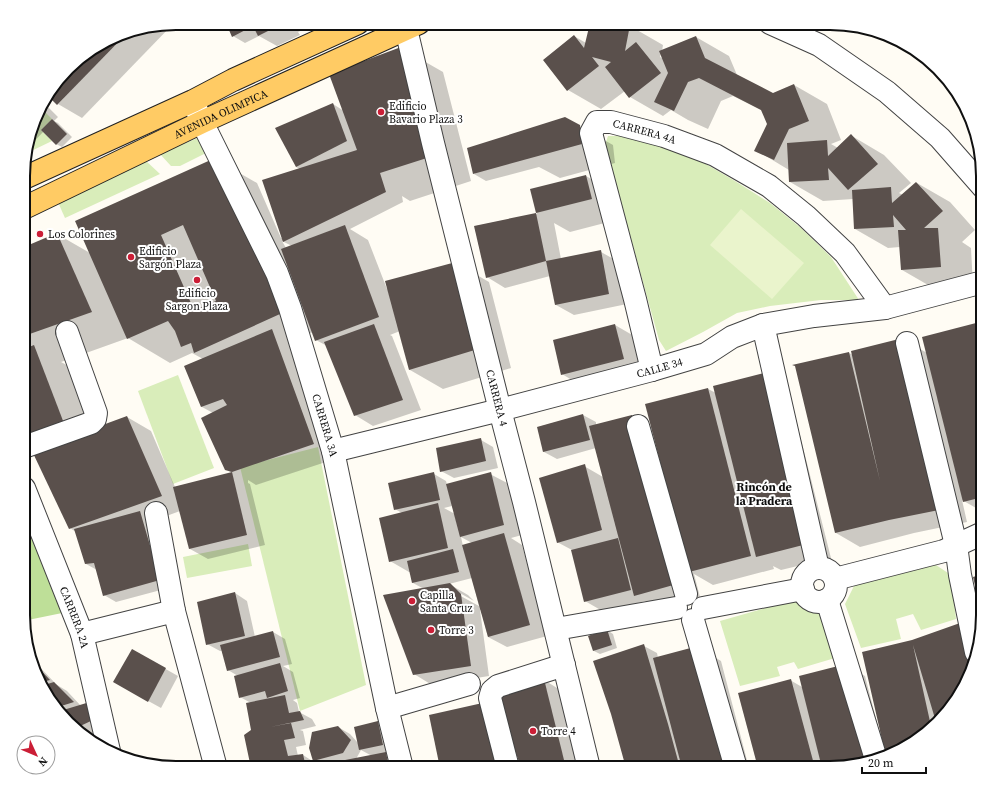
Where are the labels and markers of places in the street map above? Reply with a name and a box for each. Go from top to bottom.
place label: Edificio Bavario Plaza 3 [389,99,463,127]
marker: Edificio Bavario Plaza 3 [376,107,386,117]
place label: Los Colorines [48,227,115,242]
marker: Los Colorines [35,229,45,239]
place label: Edificio Sargón Plaza [139,244,202,272]
marker: Edificio Sargón Plaza [126,252,136,262]
marker: Edificio Sargon Plaza [192,275,202,285]
place label: Edificio Sargon Plaza [166,286,229,314]
place label: Capilla Santa Cruz [420,588,473,616]
marker: Capilla Santa Cruz [407,596,417,606]
place label: Torre 3 [439,623,474,638]
marker: Torre 3 [426,625,436,635]
place label: Torre 4 [541,724,576,739]
marker: Torre 4 [528,726,538,736]

